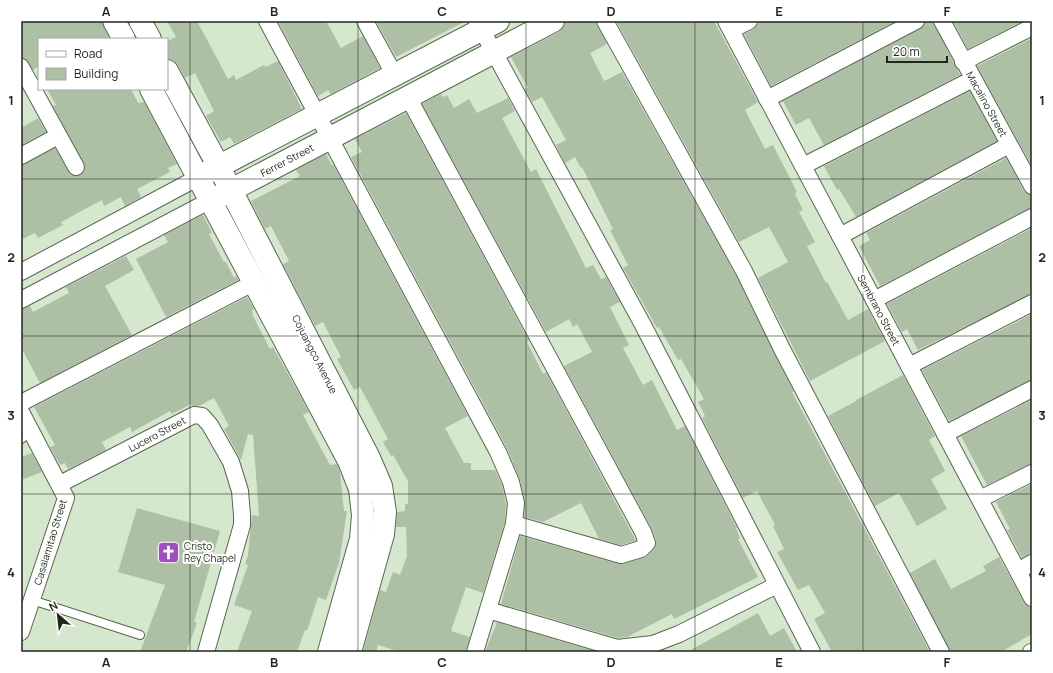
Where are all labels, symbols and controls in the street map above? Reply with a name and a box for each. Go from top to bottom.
text: A [102,2,111,20]
text: B [270,2,278,20]
text: C [437,2,447,20]
text: D [606,2,616,20]
text: E [775,2,783,20]
text: F [944,2,951,20]
legend [38,38,168,90]
scale bar [887,38,947,64]
text: 20 m [893,43,920,60]
text: Road [74,45,102,62]
text: Building [74,65,118,82]
street label: Macalino Street [963,69,1011,139]
text: 1 [8,91,14,109]
text: 1 [1039,91,1045,109]
street label: Ferrer Street [258,140,316,180]
text: 2 [7,248,15,266]
text: 2 [1038,248,1046,266]
street label: Sembrano Street [854,272,904,348]
street label: Cojuangco Avenue [289,312,341,396]
text: 3 [7,406,15,424]
text: 3 [1038,406,1046,424]
street label: Lucero Street [126,413,188,455]
street label: Casalamitao Street [30,497,70,587]
church icon: Cristo Rey Chapel [156,539,182,565]
place label: Cristo Rey Chapel [184,539,236,565]
text: 4 [7,563,15,581]
text: 4 [1038,563,1046,581]
north arrow [38,595,78,635]
text: N [46,597,60,614]
text: A [102,653,111,671]
text: B [270,653,278,671]
text: C [437,653,447,671]
text: D [606,653,616,671]
text: E [775,653,783,671]
text: F [944,653,951,671]

